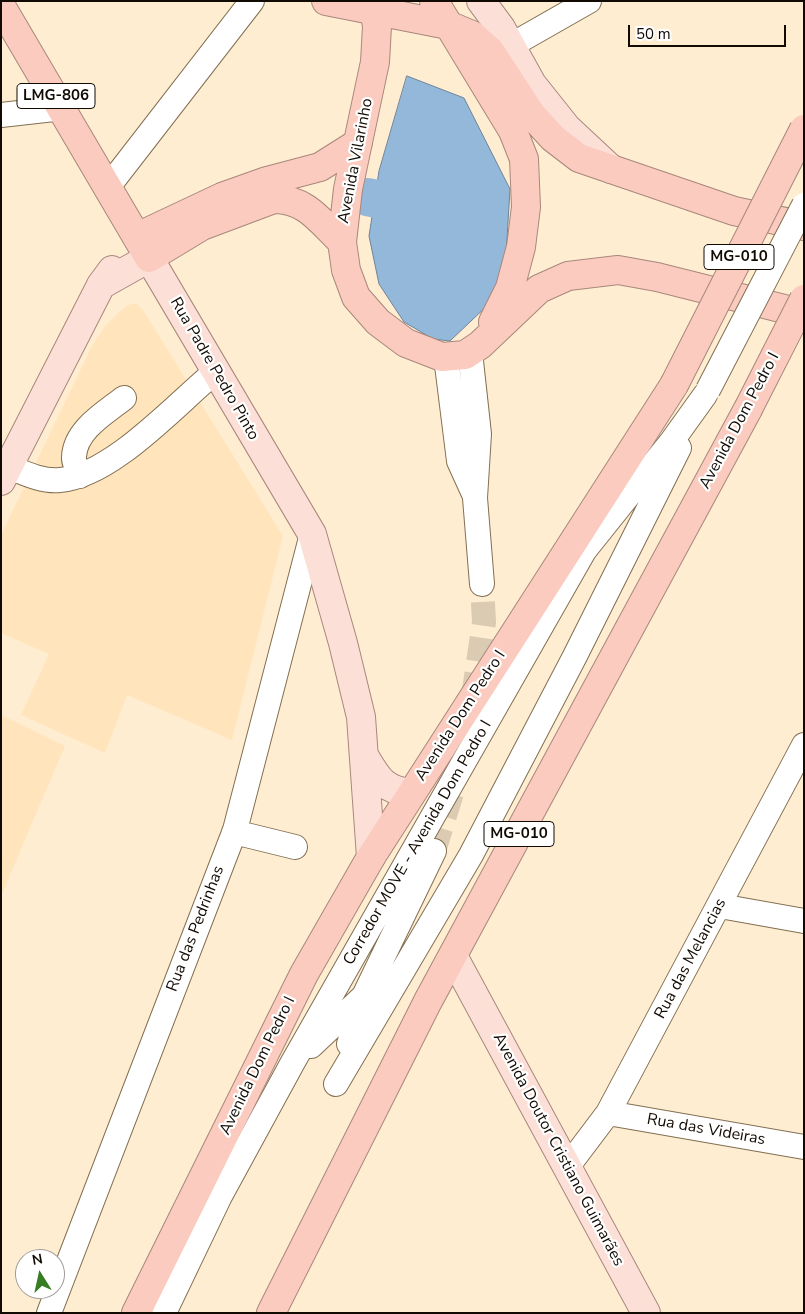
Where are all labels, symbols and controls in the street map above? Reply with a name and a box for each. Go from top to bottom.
scale bar [630,15,788,47]
text: 50 m [636,24,671,44]
road number: LMG-806 [17,84,95,108]
street label: Avenida Vilarinho [334,97,378,225]
road number: MG-010 [704,244,774,270]
street label: Rua Padre Pedro Pinto [165,294,263,444]
street label: Avenida Dom Pedro I [696,350,784,492]
street label: Avenida Dom Pedro I [412,647,510,785]
street label: Corredor MOVE - Avenida Dom Pedro I [340,717,496,969]
road number: MG-010 [484,822,554,846]
street label: Rua das Pedrinhas [163,863,229,995]
street label: Rua das Melancias [651,895,731,1023]
street label: Avenida Dom Pedro I [216,994,300,1138]
street label: Avenida Doutor Cristiano Guimarães [488,1030,628,1270]
street label: Rua das Videiras [645,1110,767,1150]
north arrow [15,1249,65,1299]
text: N [31,1249,44,1270]

